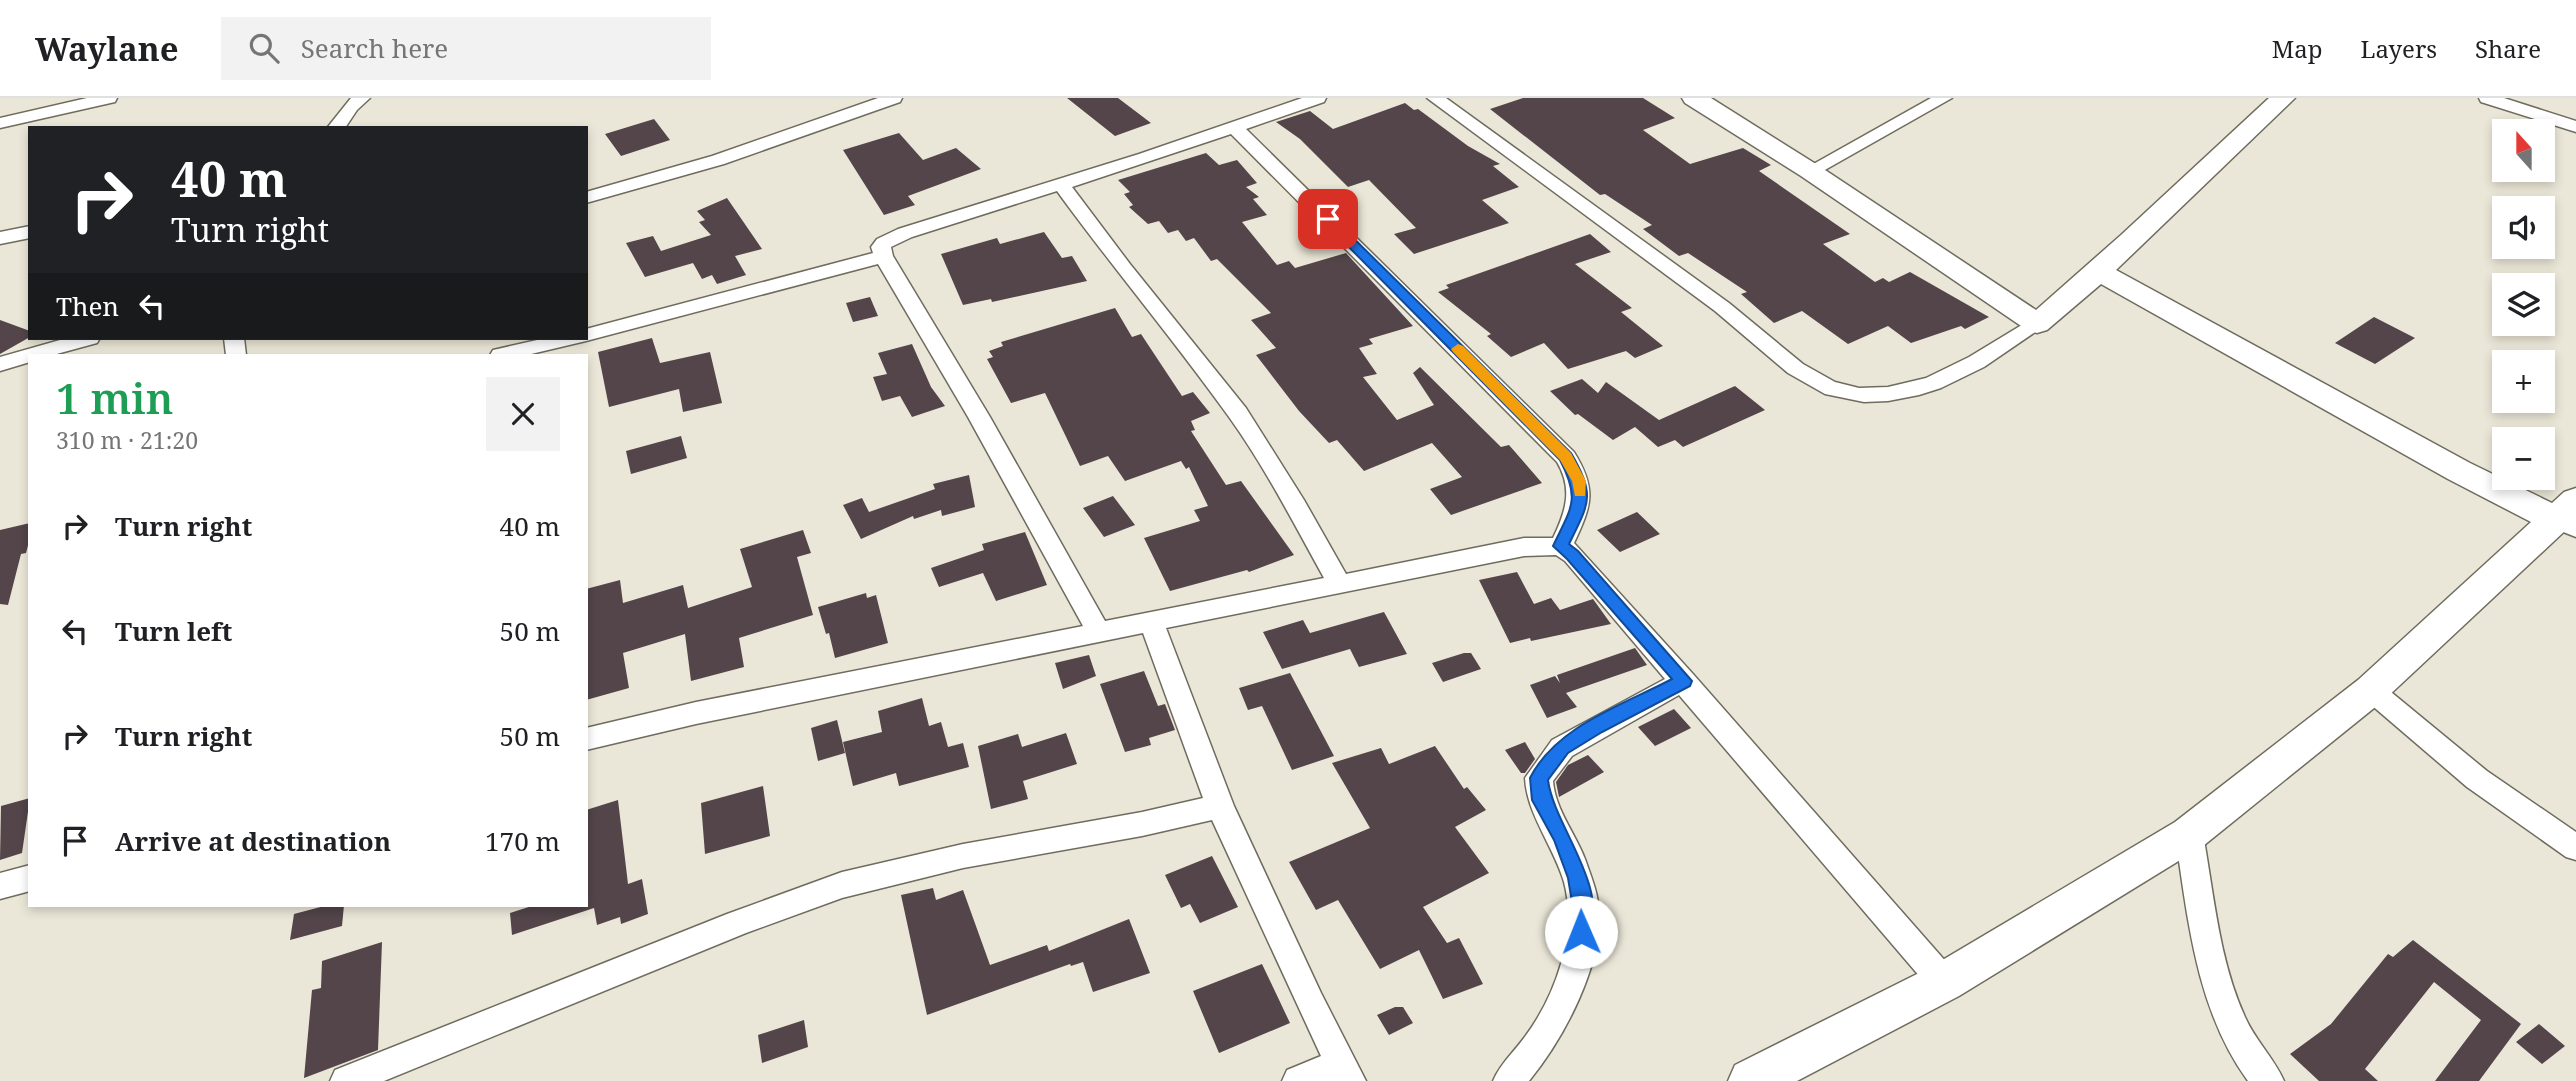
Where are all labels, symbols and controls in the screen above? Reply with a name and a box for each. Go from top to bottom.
search box [221,17,711,80]
text: Waylane [35,26,179,71]
icon: search [245,29,283,67]
text: Search here [301,30,448,66]
text: Map [2272,32,2323,65]
text: Layers [2361,32,2437,65]
text: Share [2475,32,2541,65]
north arrow [2492,119,2555,182]
map controls [2492,119,2555,490]
text: 40 m [171,145,287,211]
icon: right [56,154,147,245]
pin [1298,189,1358,249]
button: sound [2492,196,2555,259]
icon: arrive [1309,200,1347,238]
text: Turn right [171,208,329,251]
button: layers [2492,273,2555,336]
icon: left [133,287,171,325]
text: Then [56,288,119,324]
button: + [2492,350,2555,413]
text: 1 min [56,369,173,426]
button: close [486,377,560,451]
text: 310 m · 21:20 [56,424,198,456]
button: − [2492,427,2555,490]
icon: right [56,507,94,545]
text: Turn right [115,508,252,544]
text: 40 m [500,508,560,544]
icon: left [56,612,94,650]
text: Turn left [115,613,232,649]
text: 50 m [500,613,560,649]
icon: right [56,717,94,755]
text: Turn right [115,718,252,754]
text: 50 m [500,718,560,754]
icon: arrive [56,822,94,860]
text: Arrive at destination [115,823,391,859]
text: 170 m [485,823,560,859]
position arrow [1544,895,1618,969]

